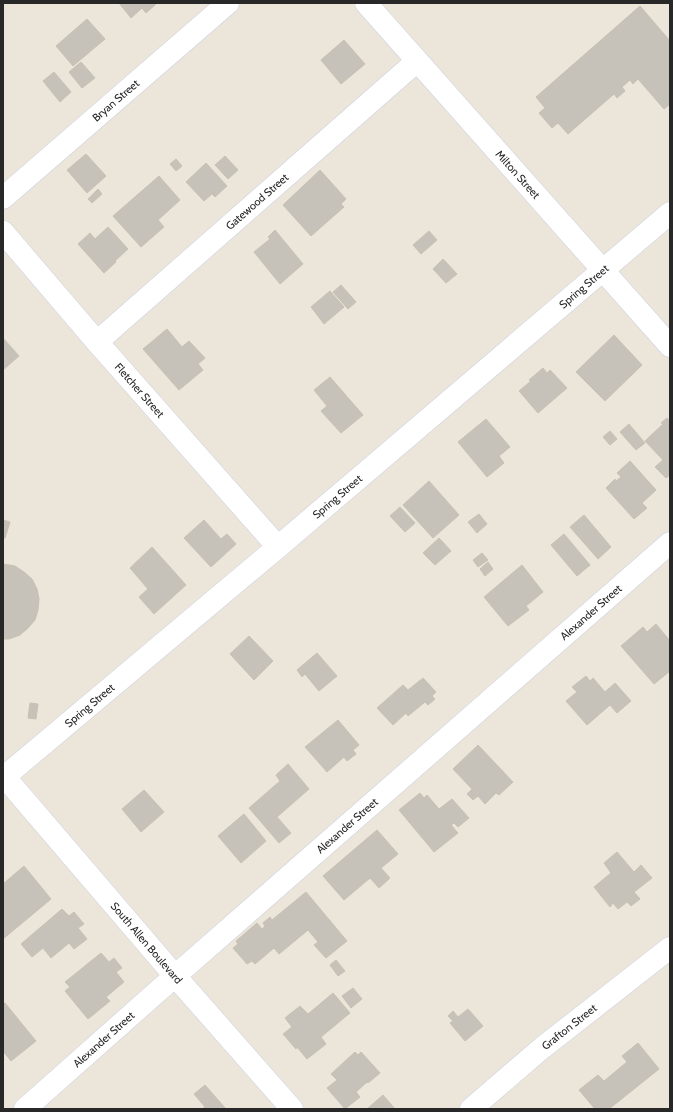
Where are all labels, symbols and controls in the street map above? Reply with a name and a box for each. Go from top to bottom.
street label: Bryan Street [89,76,142,125]
street label: Milton Street [493,147,543,202]
street label: Gatewood Street [223,170,292,233]
street label: Spring Street [556,261,612,311]
street label: Fletcher Street [112,360,168,421]
street label: Spring Street [310,471,365,522]
street label: Alexander Street [557,581,625,643]
street label: Spring Street [62,680,118,730]
street label: Alexander Street [313,795,381,856]
street label: South Allen Boulevard [108,899,186,987]
street label: Grafton Street [539,1001,600,1053]
street label: Alexander Street [70,1008,137,1070]

